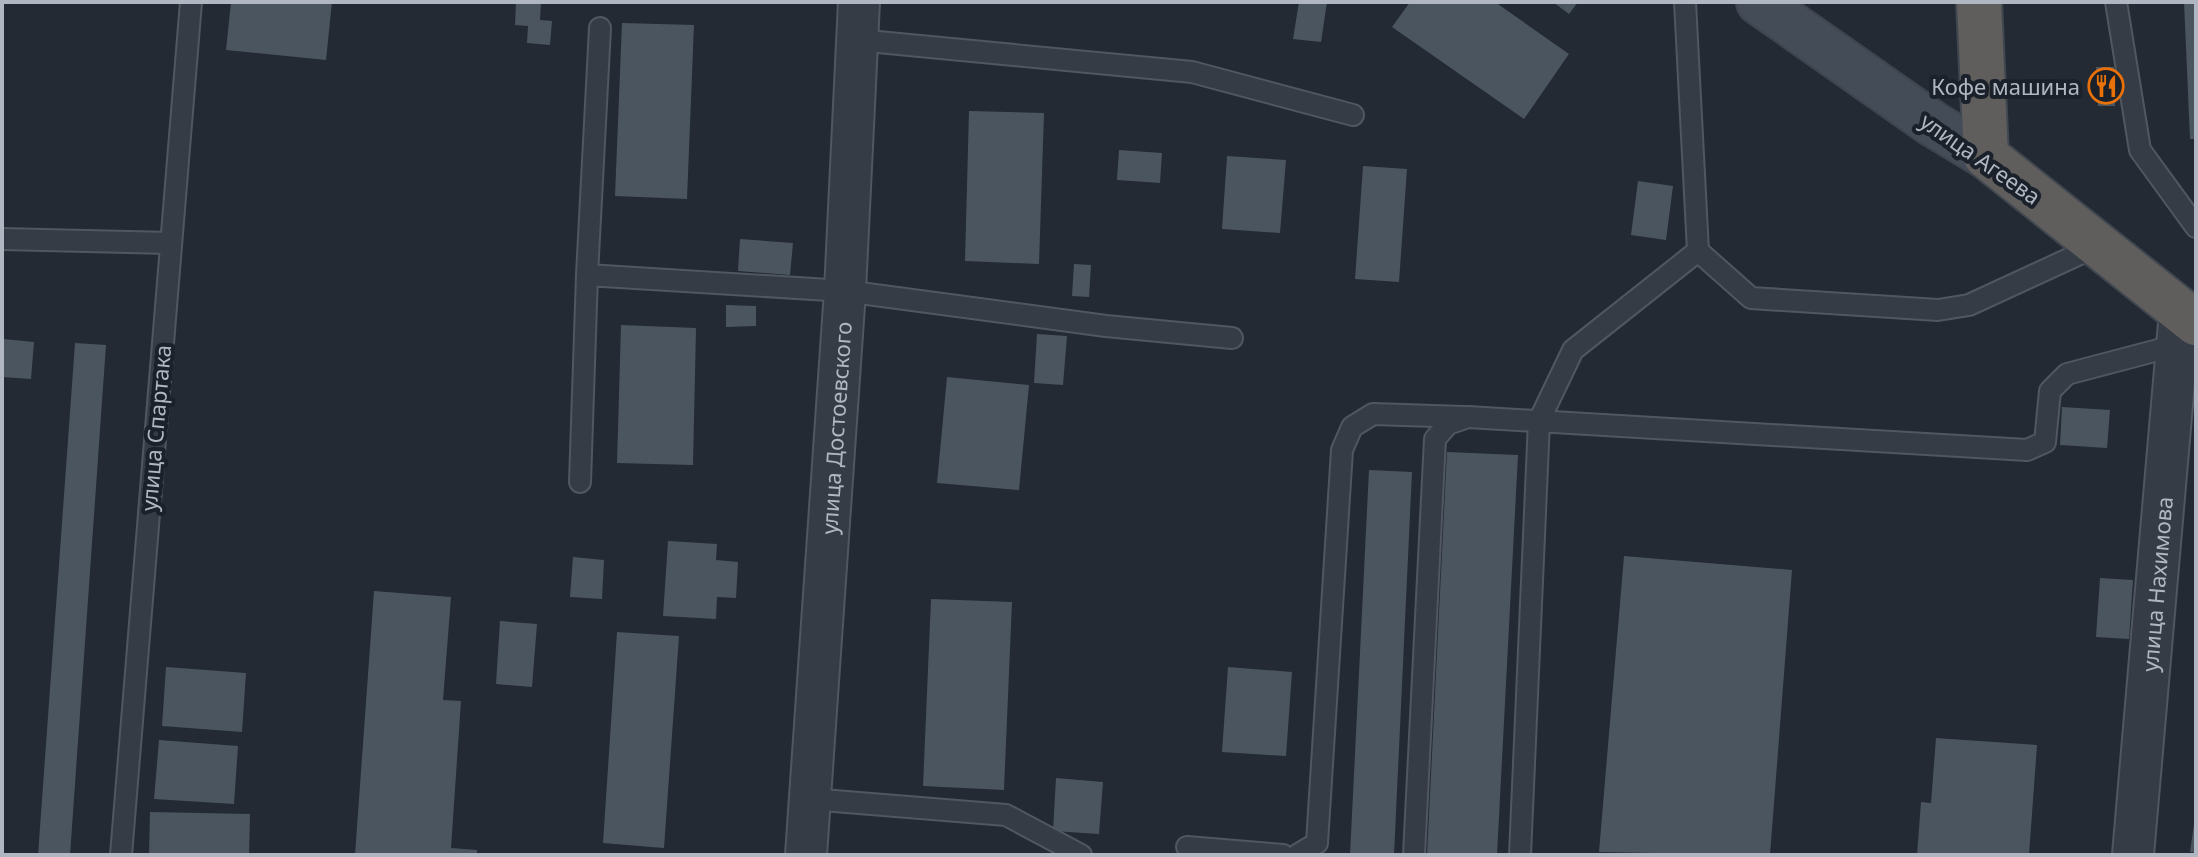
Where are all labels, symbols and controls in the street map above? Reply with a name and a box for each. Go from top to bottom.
restaurant icon: Кофе машина [2087,67,2125,105]
place label: Кофе машина [1931,71,2080,101]
street label: улица Агеева [1915,105,2047,211]
street label: улица Достоевского [813,321,858,536]
street label: улица Спартака [133,344,177,512]
street label: улица Нахимова [2134,495,2179,673]

